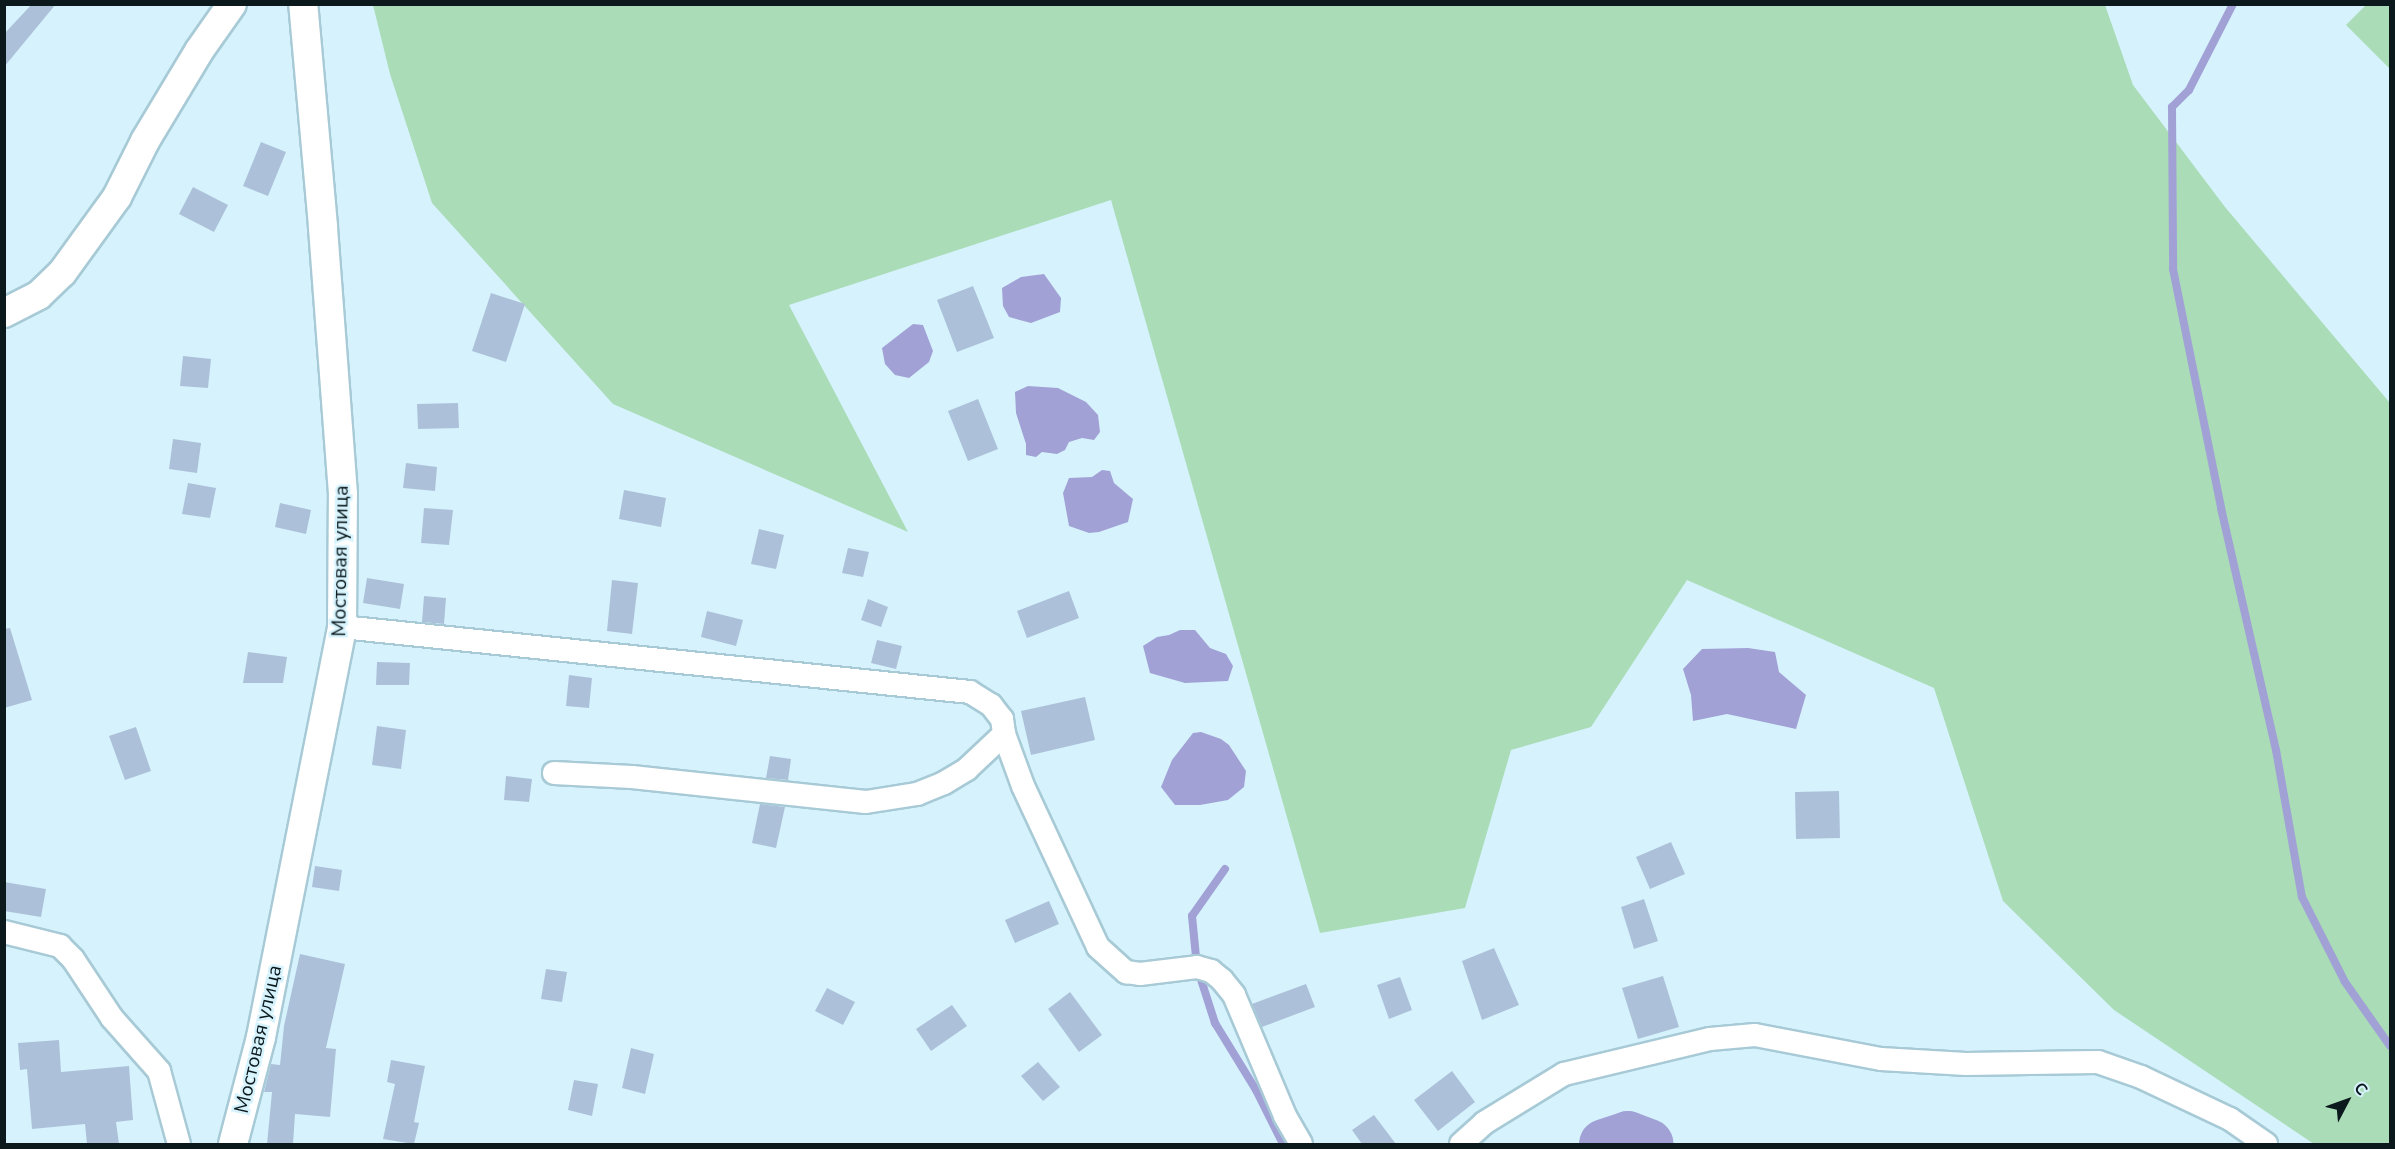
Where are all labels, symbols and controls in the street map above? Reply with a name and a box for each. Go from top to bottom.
street label: Мостовая улица [327,485,353,637]
street label: Мостовая улица [229,963,287,1115]
north arrow [2317,1071,2377,1131]
text: С [2349,1078,2372,1101]

